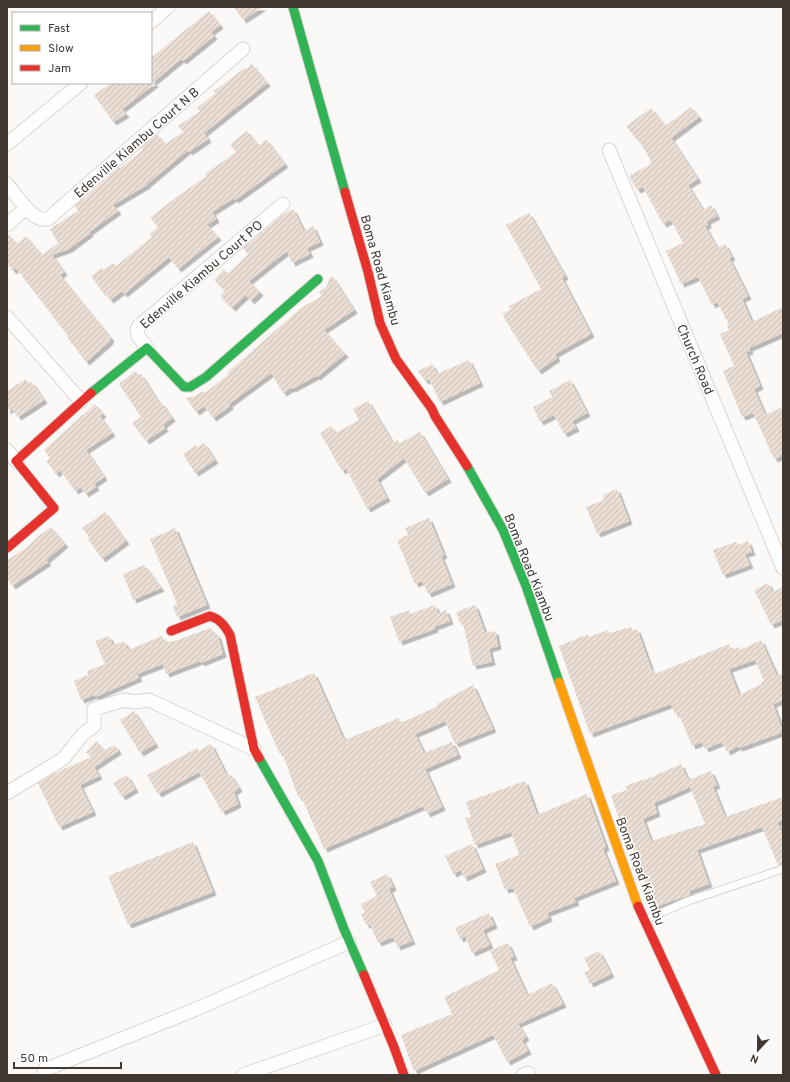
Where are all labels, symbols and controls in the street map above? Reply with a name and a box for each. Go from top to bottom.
legend [12,12,152,84]
text: Fast [48,21,70,37]
text: Slow [48,41,74,57]
text: Jam [48,61,71,77]
street label: Edenville Kiambu Court N B [71,85,203,202]
street label: Boma Road Kiambu [356,213,403,328]
street label: Edenville Kiambu Court PO [138,218,267,333]
street label: Church Road [672,322,716,397]
street label: Boma Road Kiambu [499,512,557,624]
street label: Boma Road Kiambu [611,815,667,928]
north arrow [738,1030,778,1070]
scale bar [14,1044,121,1070]
text: N [748,1050,761,1066]
text: 50 m [20,1051,48,1067]

